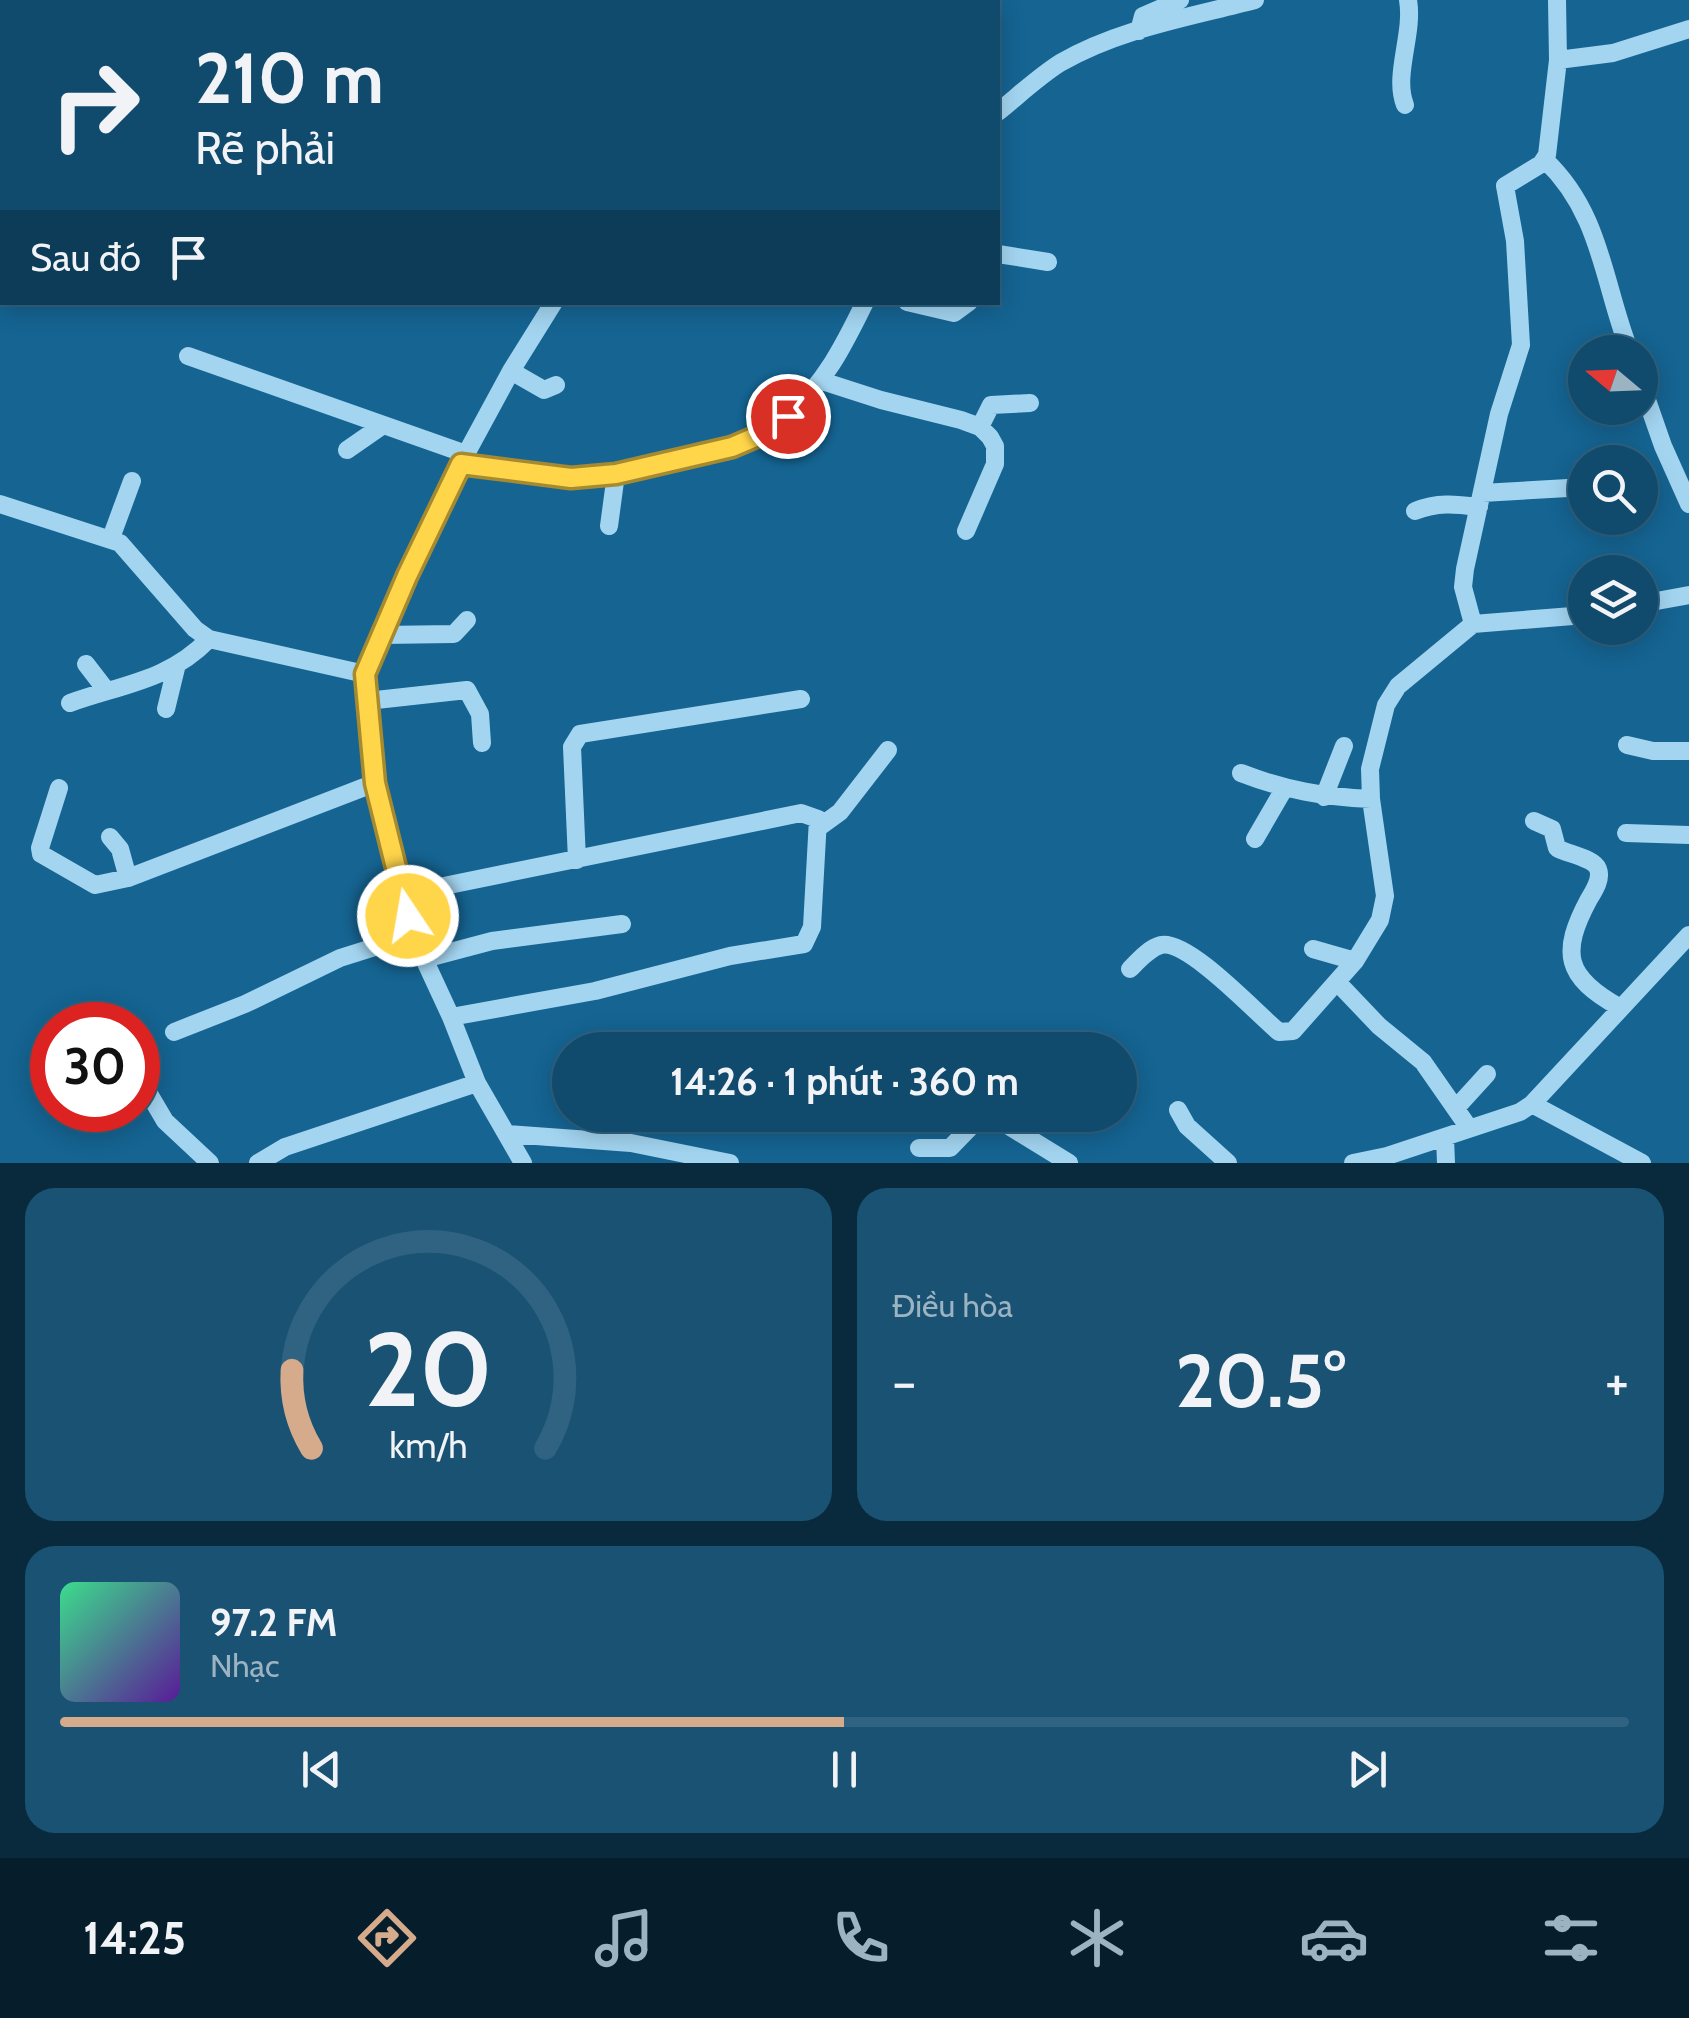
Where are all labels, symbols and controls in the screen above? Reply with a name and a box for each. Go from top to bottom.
text: 210 m [195,35,384,121]
icon: right [30,40,160,170]
text: Rẽ phải [195,121,335,175]
icon: arrive [161,230,216,285]
text: Sau đó [30,234,141,281]
north arrow [1568,335,1658,425]
map controls [1568,335,1658,645]
pin [746,374,831,459]
icon: arrive [761,389,816,444]
button: search [1568,445,1658,535]
button: layers [1568,555,1658,645]
position arrow [356,864,460,968]
speed limit sign: 30 [30,1002,160,1132]
text: 14:26 · 1 phút · 360 m [670,1058,1019,1105]
text: Điều hòa [892,1286,1013,1325]
text: 20 [364,1306,493,1432]
text: 20.5° [1175,1335,1346,1426]
text: − [892,1348,916,1415]
text: + [1605,1348,1629,1415]
text: km/h [389,1424,468,1467]
text: 97.2 FM [210,1599,338,1646]
text: Nhạc [210,1646,279,1685]
icon: previous [294,1742,349,1797]
icon: pause [817,1742,872,1797]
icon: next [1340,1742,1395,1797]
icon: directions [352,1903,422,1973]
icon: music [589,1903,659,1973]
icon: phone [826,1903,896,1973]
icon: climate [1062,1903,1132,1973]
icon: car [1299,1903,1369,1973]
icon: filters [1536,1903,1606,1973]
text: 14:25 [83,1911,186,1965]

